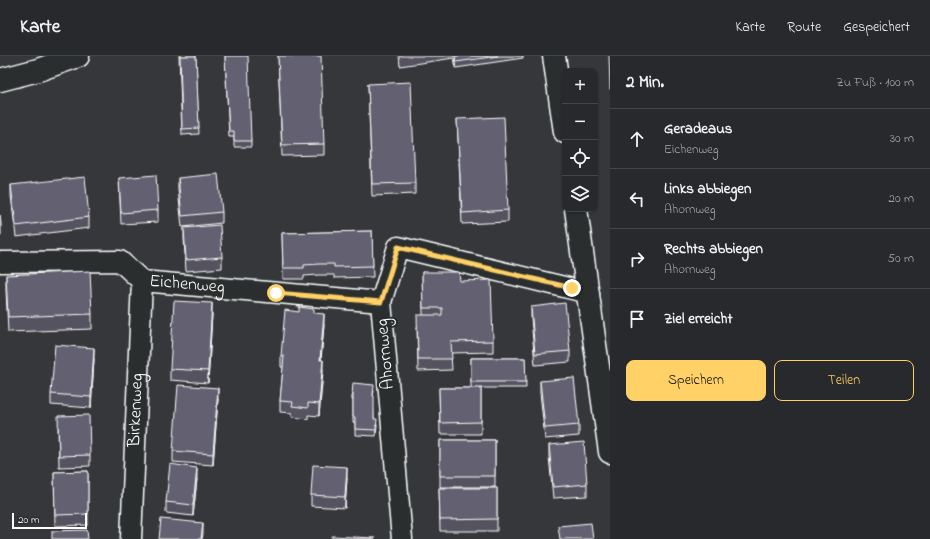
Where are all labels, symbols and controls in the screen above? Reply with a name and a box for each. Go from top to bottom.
text: Karte [20,14,60,41]
text: Karte [736,17,765,38]
text: Route [787,17,821,38]
text: Gespeichert [843,17,910,38]
map controls [562,68,598,212]
button: + [562,68,598,104]
text: 2 Min. [626,70,664,95]
text: Zu Fuß · 100 m [836,73,914,92]
button: − [562,104,598,140]
text: Geradeaus [664,118,732,140]
icon: ahead [626,128,648,150]
text: 30 m [890,129,914,148]
button: locate [562,140,598,176]
text: Eichenweg [664,140,719,159]
button: layers [562,176,598,212]
text: Links abbiegen [664,178,751,200]
icon: left [626,188,648,210]
text: 20 m [889,189,914,208]
text: Ahornweg [664,200,716,219]
text: Rechts abbiegen [664,238,763,260]
icon: right [626,248,648,270]
text: 50 m [888,249,914,268]
text: Ahornweg [664,260,716,279]
street label: Eichenweg [148,269,226,302]
route end [563,279,581,297]
route start [267,284,285,302]
icon: arrive [626,308,648,330]
text: Ziel erreicht [664,308,732,330]
street label: Ahornweg [370,317,403,391]
button: Speichern [626,360,766,401]
button: Teilen [774,360,914,401]
street label: Birkenweg [122,373,152,449]
scale bar [12,511,87,530]
text: 20 m [18,512,40,528]

